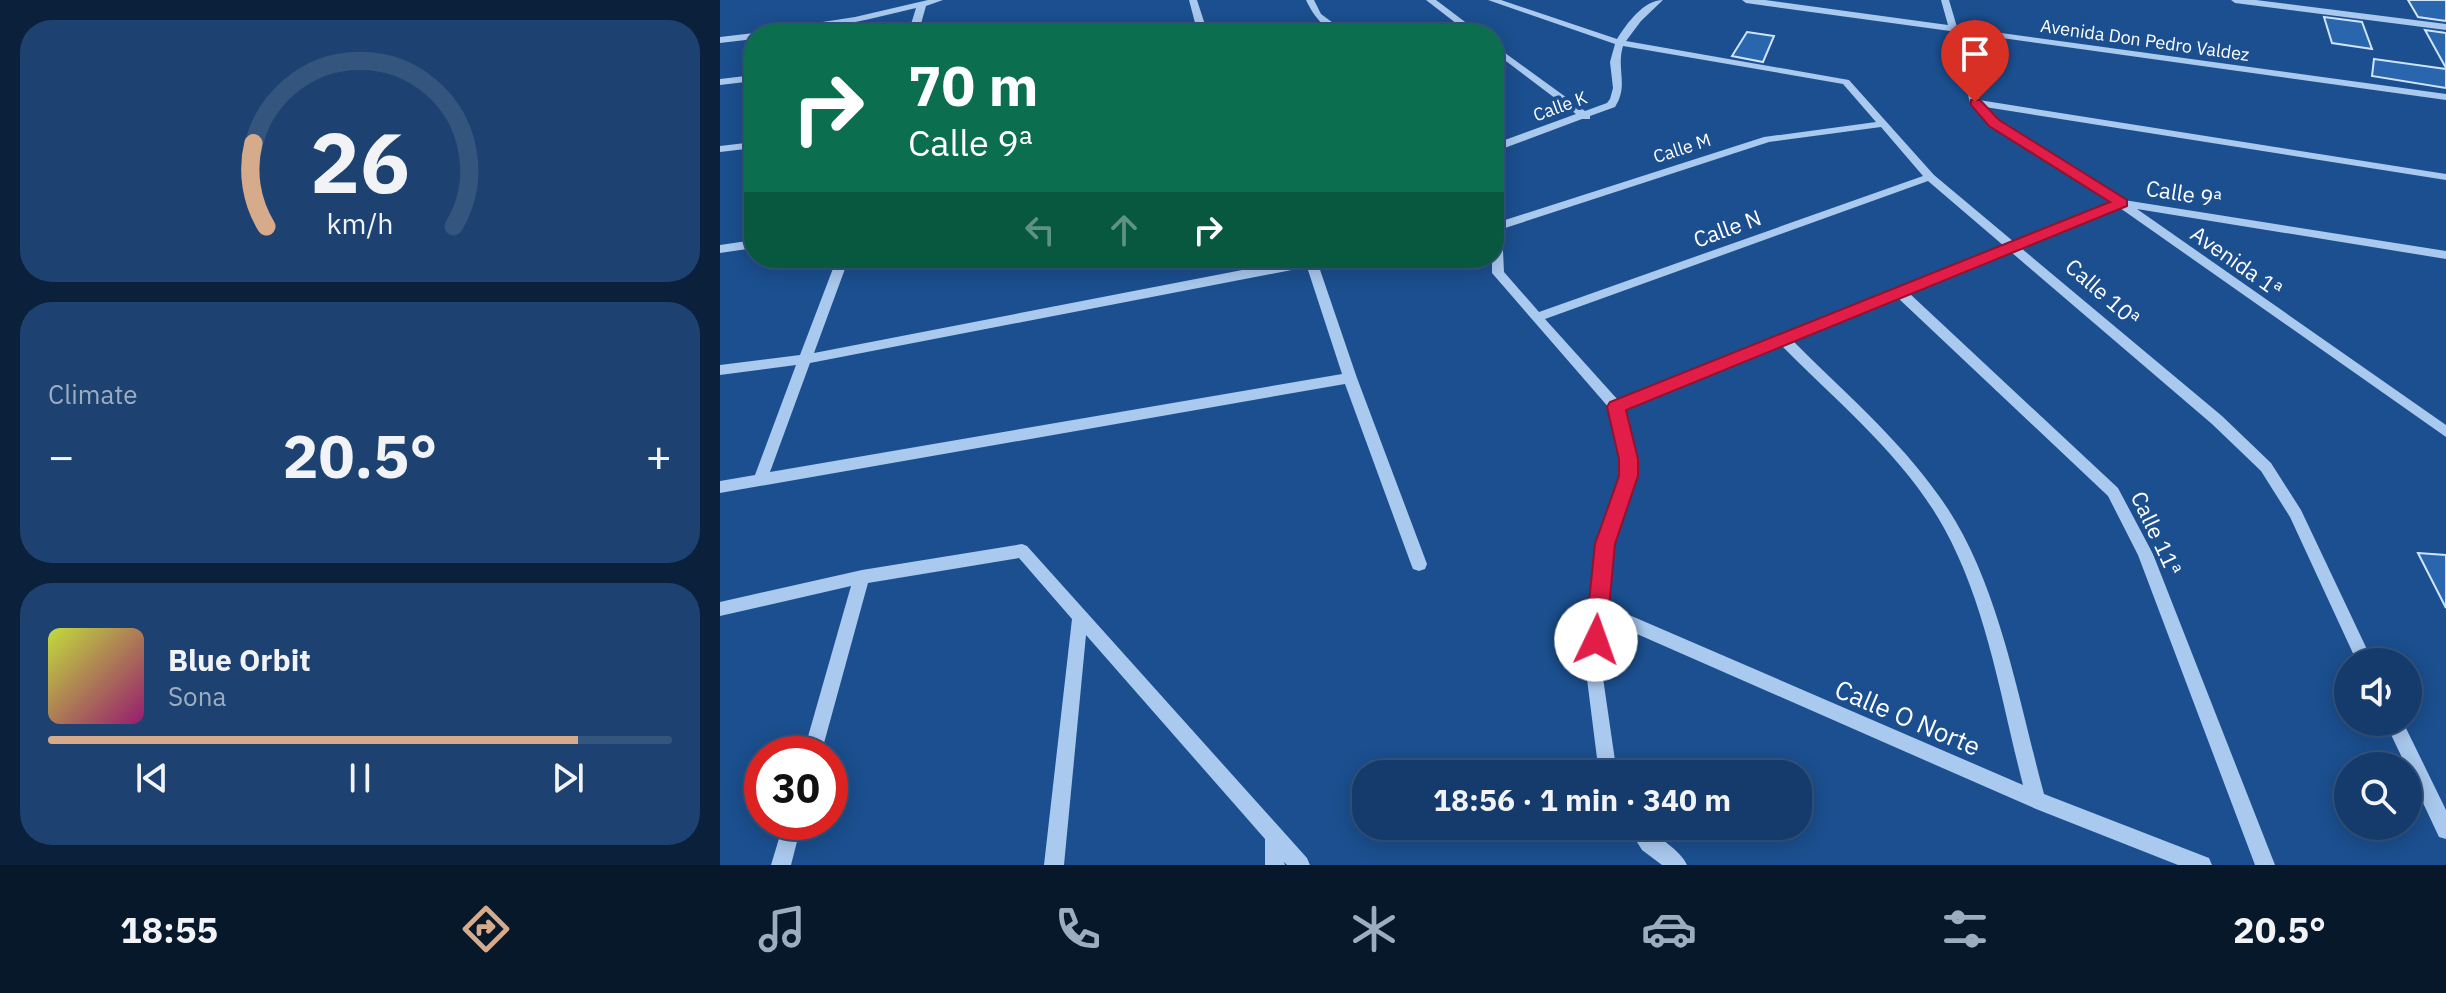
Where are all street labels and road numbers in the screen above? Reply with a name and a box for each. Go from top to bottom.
street label: Avenida Don Pedro Valdez [2039,14,2251,66]
street label: Calle K [1530,85,1591,126]
street label: Calle M [1650,128,1714,168]
street label: Calle 9ª [2144,173,2224,213]
street label: Calle N [1689,202,1765,254]
street label: Avenida 1ª [2185,219,2289,303]
street label: Calle 10ª [2060,252,2146,332]
street label: Calle 11ª [2125,486,2189,580]
street label: Calle O Norte [1830,671,1986,763]

